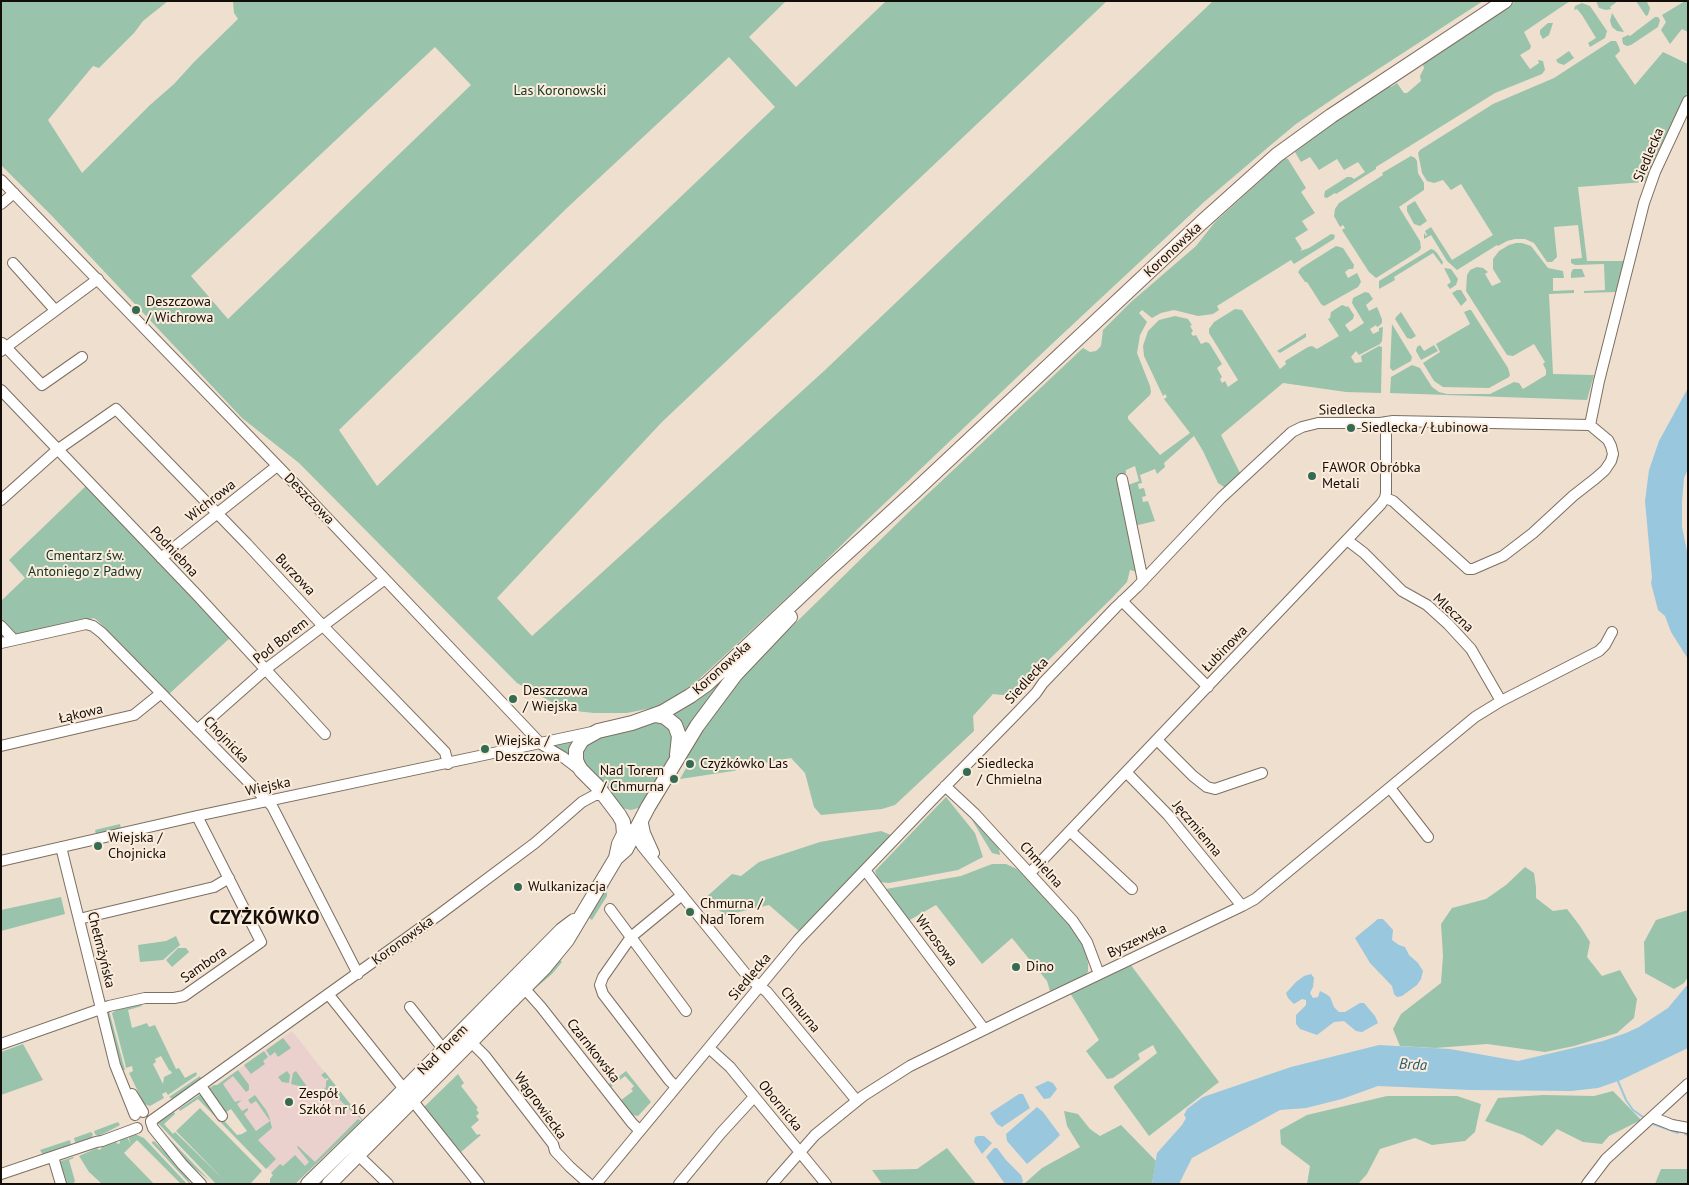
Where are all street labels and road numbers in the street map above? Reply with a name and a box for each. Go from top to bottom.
street label: Siedlecka [1630,126,1668,184]
street label: Koronowska [1141,219,1205,281]
street label: Siedlecka [1318,401,1376,419]
street label: Deszczowa [280,470,338,528]
street label: Wichrowa [183,476,239,526]
street label: Podniebna [146,523,202,581]
street label: Burzowa [271,551,319,599]
street label: Mleczna [1429,590,1477,636]
street label: Pod Borem [250,614,312,668]
street label: Łubinowa [1199,622,1251,676]
street label: Koronowska [689,638,755,698]
street label: Siedlecka [1002,654,1052,708]
street label: Łąkowa [57,701,105,727]
street label: Chojnicka [200,713,252,767]
street label: Wiejska [244,774,292,800]
street label: Jęczmienna [1169,798,1225,860]
street label: Chmielna [1016,838,1066,892]
street label: Chełmżyńska [83,910,119,990]
street label: Wrzosowa [911,912,961,970]
street label: Koronowska [369,913,437,969]
street label: Byszewska [1105,920,1169,962]
street label: Sambora [178,943,230,987]
street label: Siedlecka [725,950,775,1004]
street label: Chmurna [777,984,823,1036]
street label: Czarnkowska [563,1015,623,1087]
street label: Nad Torem [414,1021,472,1079]
street label: Wągrowiecka [510,1069,570,1143]
street label: Obornicka [754,1077,806,1135]

